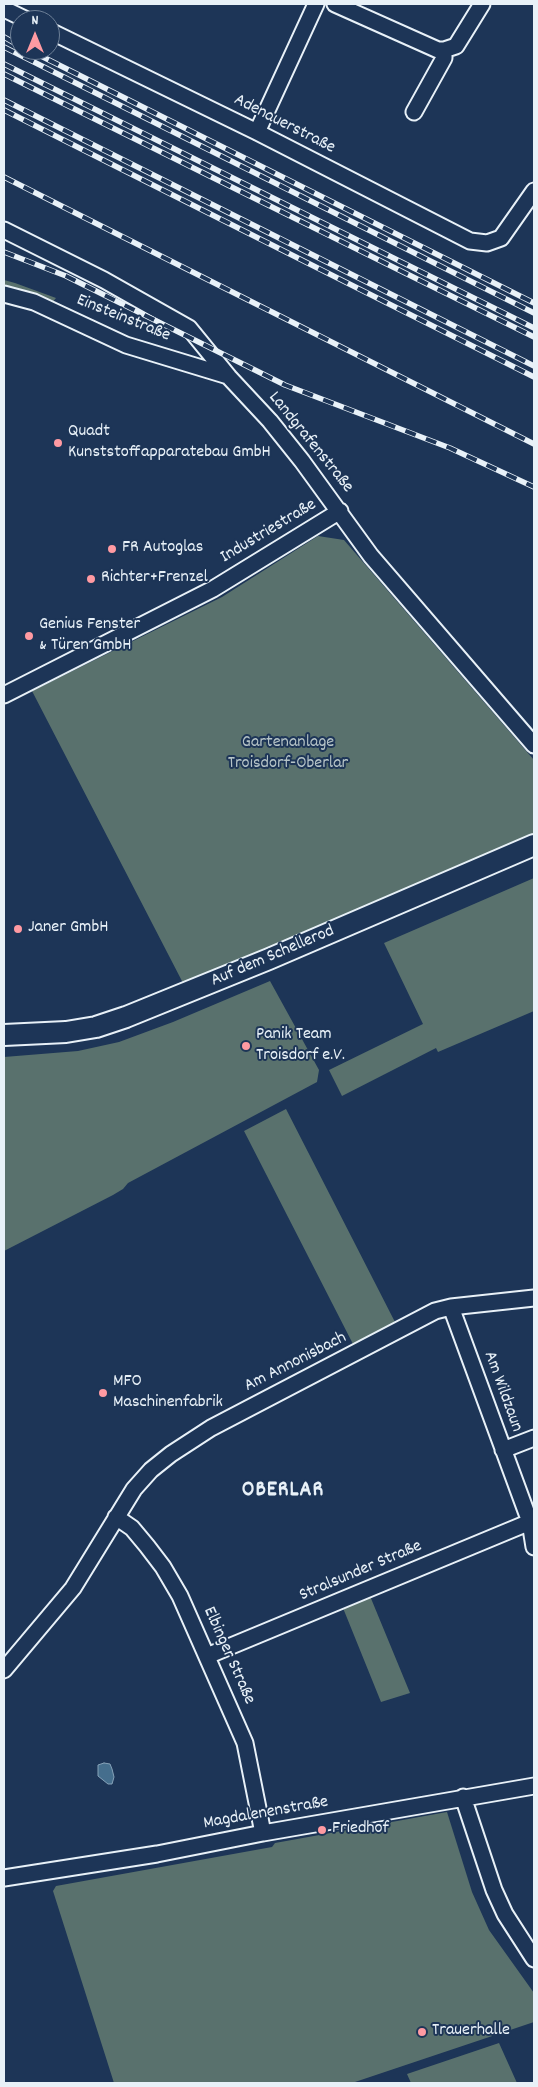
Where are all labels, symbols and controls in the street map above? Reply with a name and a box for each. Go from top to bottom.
north arrow [10,10,60,60]
text: N [32,11,38,31]
street label: Adenauerstraße [230,90,338,160]
street label: Einsteinstraße [73,290,173,348]
street label: Landgrafenstraße [263,388,357,498]
place label: Quadt Kunststoffapparatebau GmbH [68,422,271,464]
marker: Quadt Kunststoffapparatebau GmbH [52,437,64,449]
street label: Industriestraße [217,495,321,569]
place label: FR Autoglas [122,538,203,560]
marker: FR Autoglas [106,543,118,555]
place label: Richter+Frenzel [101,568,208,590]
marker: Richter+Frenzel [85,573,97,585]
place label: Genius Fenster & Türen GmbH [39,615,140,658]
marker: Genius Fenster & Türen GmbH [23,630,35,642]
park label: Gartenanlage Troisdorf-Oberlar [228,733,348,776]
place label: Janer GmbH [28,918,108,940]
street label: Auf dem Schellerod [208,921,338,993]
marker: Janer GmbH [12,923,24,935]
place label: Panik Team Troisdorf e.V. [256,1025,345,1068]
marker: Panik Team Troisdorf e.V. [240,1040,252,1052]
street label: Am Annonisbach [241,1328,351,1398]
street label: Am Wildzaun [477,1349,527,1435]
place label: MFO Maschinenfabrik [113,1372,223,1415]
marker: MFO Maschinenfabrik [97,1387,109,1399]
district label: OBERLAR [241,1479,325,1505]
street label: Stralsunder Straße [297,1536,425,1608]
street label: Elbinger Straße [197,1604,259,1708]
street label: Magdalenenstraße [202,1792,330,1836]
place label: Friedhof [332,1819,389,1841]
marker: Friedhof [316,1824,328,1836]
place label: Trauerhalle [432,2021,510,2043]
marker: Trauerhalle [416,2026,428,2038]

